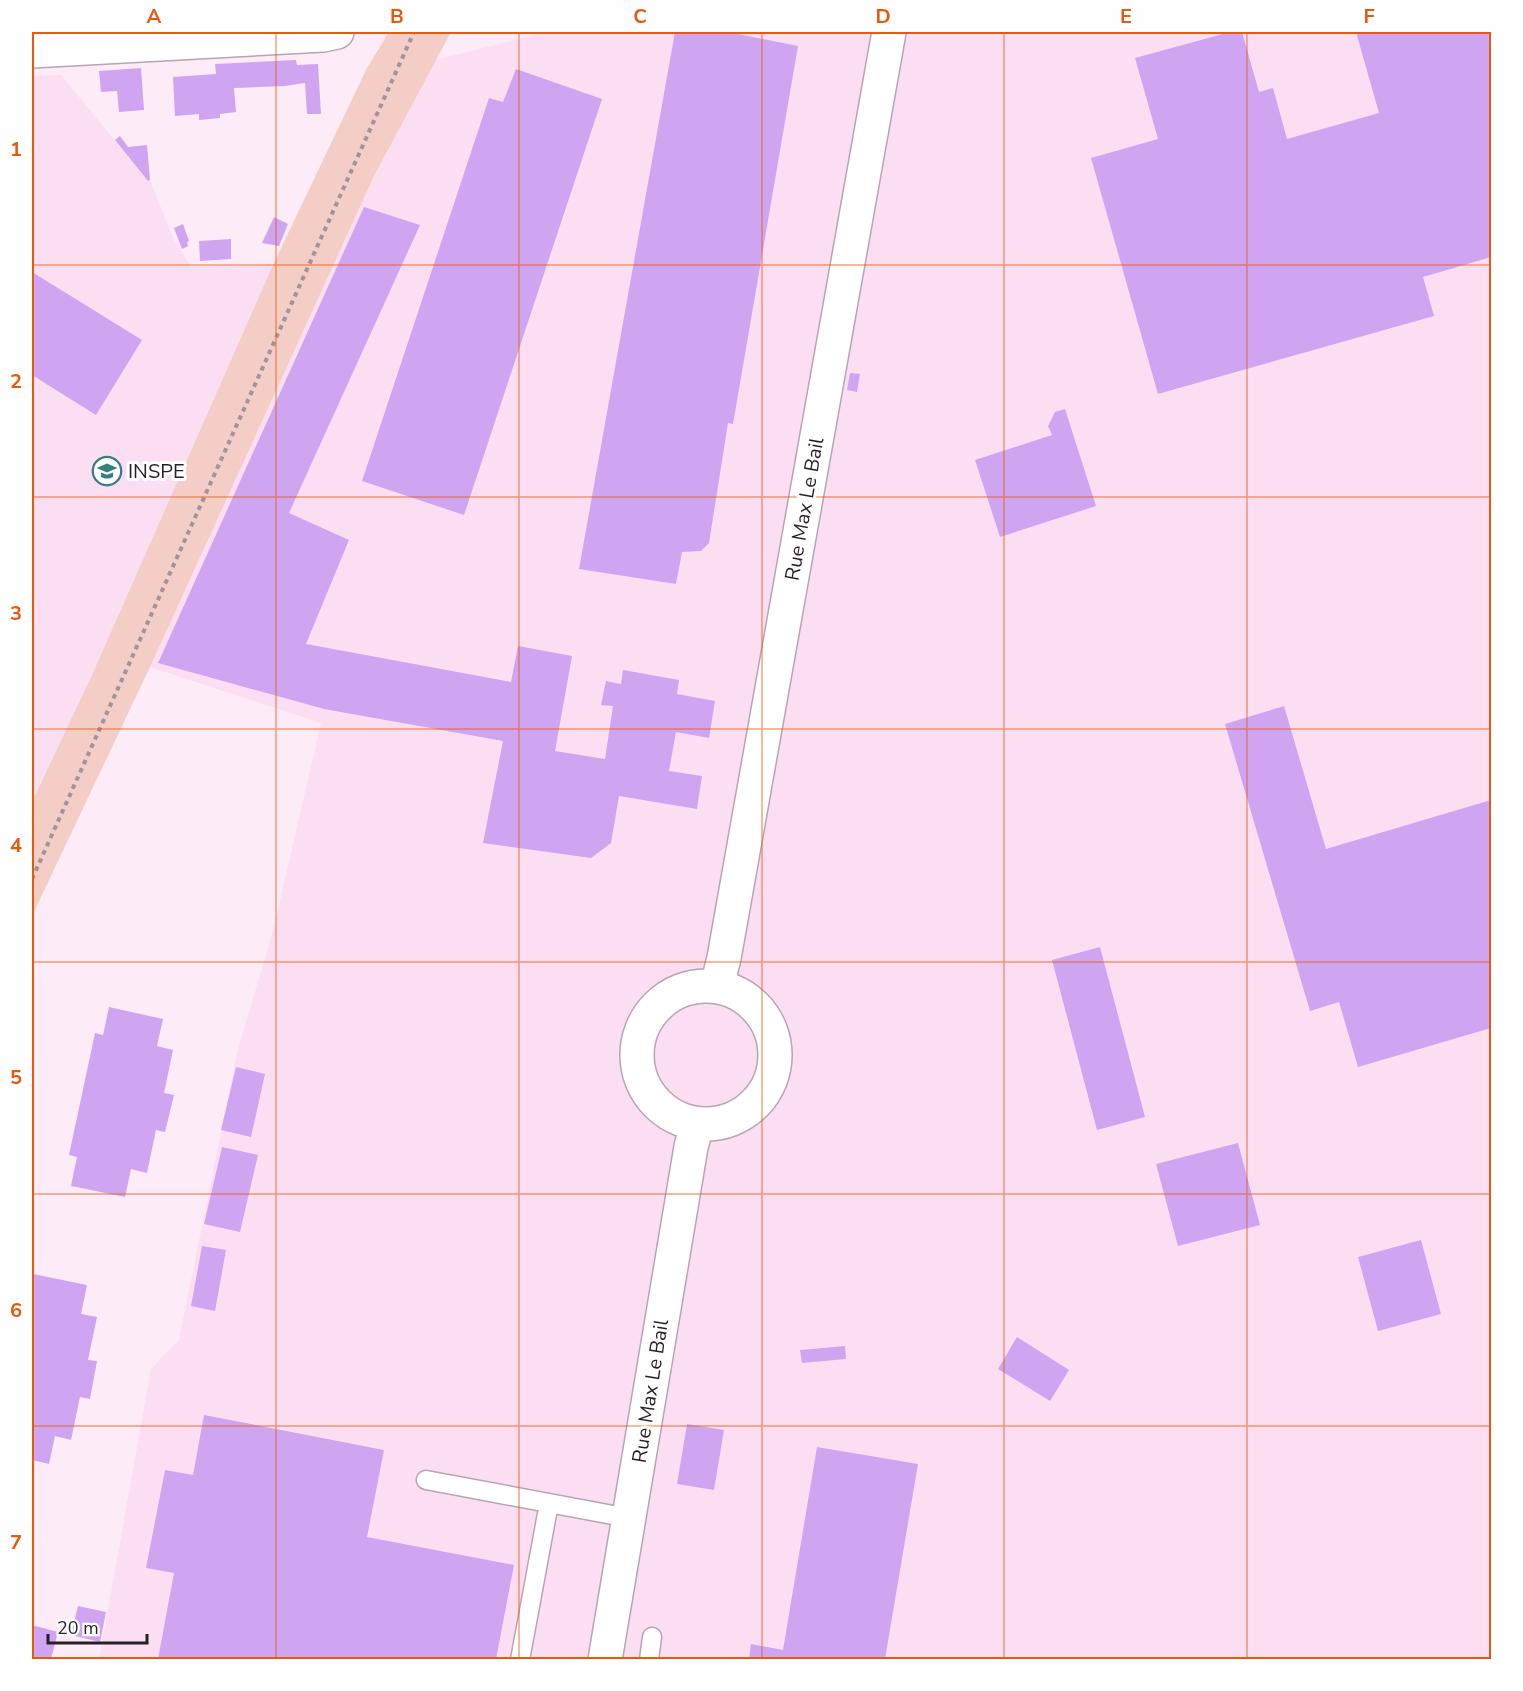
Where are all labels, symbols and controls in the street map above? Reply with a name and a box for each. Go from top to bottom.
text: A [147,3,162,30]
text: B [390,3,404,30]
text: C [633,3,647,30]
text: D [875,3,891,30]
text: E [1120,3,1132,30]
text: F [1363,3,1375,30]
text: 1 [10,136,22,163]
text: 2 [10,368,22,395]
street label: Rue Max Le Bail [779,435,830,583]
school or university icon: INSPE [91,455,123,487]
place label: INSPE [128,458,185,485]
text: 3 [10,600,22,627]
text: 4 [10,832,22,859]
text: 5 [10,1064,22,1091]
text: 6 [10,1297,22,1324]
street label: Rue Max Le Bail [626,1317,675,1465]
text: 7 [10,1529,22,1556]
scale bar [48,1607,147,1645]
text: 20 m [57,1616,99,1640]

